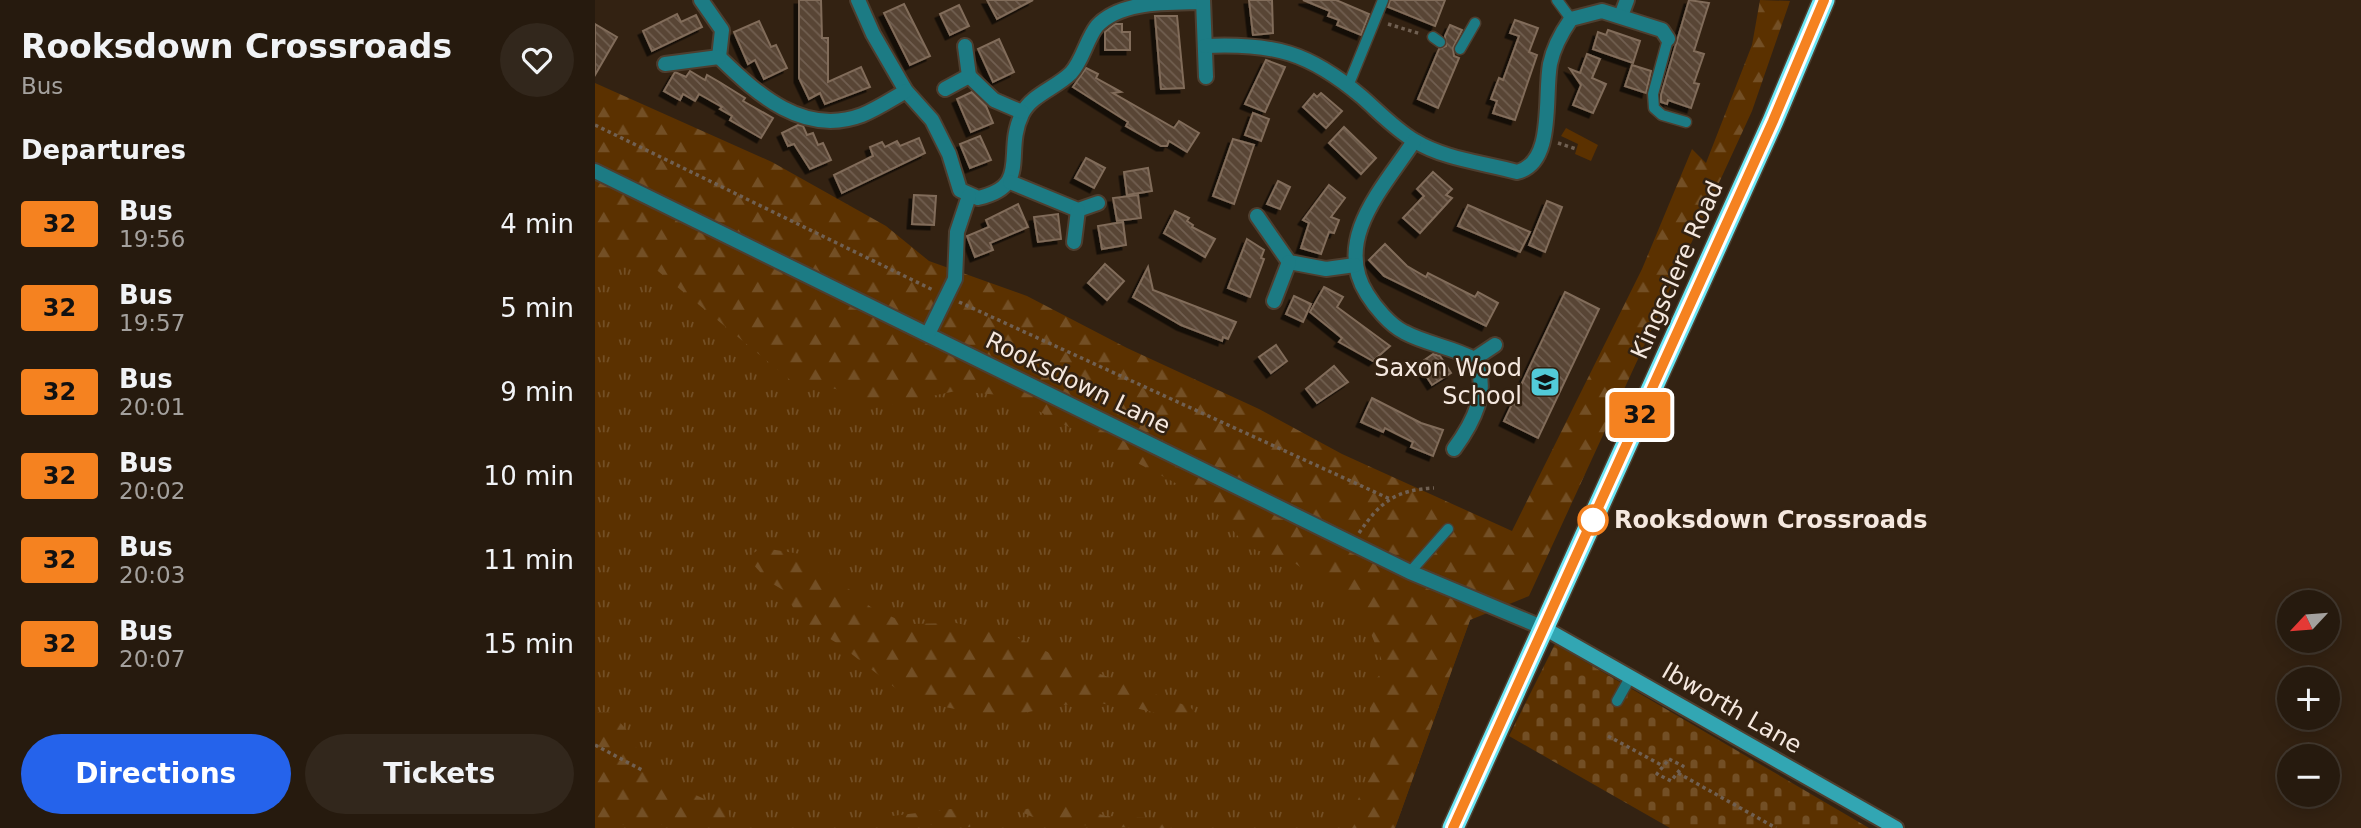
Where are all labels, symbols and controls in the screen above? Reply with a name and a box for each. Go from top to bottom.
button: heart [500,23,574,97]
text: Rooksdown Crossroads [21,27,452,66]
text: Bus [21,73,63,99]
text: Departures [21,135,186,165]
street label: Kingsclere Road [1625,177,1729,363]
text: Bus [119,196,173,226]
text: 4 min [500,209,574,239]
text: 32 [43,210,76,238]
text: 19:56 [119,226,185,252]
text: Bus [119,280,173,310]
text: 5 min [500,293,574,323]
text: 32 [43,294,76,322]
text: 19:57 [119,310,185,336]
street label: Rooksdown Lane [981,326,1175,440]
place label: Saxon Wood School [1374,354,1522,410]
text: Bus [119,364,173,394]
school or university icon: Saxon Wood School [1528,365,1562,399]
text: 9 min [500,377,574,407]
text: 32 [43,378,76,406]
line badge: 32 [1609,392,1671,438]
text: 20:01 [119,394,185,420]
text: 32 [1623,401,1657,429]
text: Bus [119,448,173,478]
text: 10 min [484,461,574,491]
text: 32 [43,462,76,490]
text: 20:02 [119,478,185,504]
marker: Rooksdown Crossroads [1578,505,1608,535]
place label: Rooksdown Crossroads [1614,506,1927,534]
text: Bus [119,532,173,562]
text: 11 min [484,545,574,575]
text: 32 [43,546,76,574]
text: 20:03 [119,562,185,588]
north arrow [2277,590,2340,653]
map controls [2277,590,2340,807]
text: Bus [119,616,173,646]
text: 15 min [484,629,574,659]
text: 32 [43,630,76,658]
text: 20:07 [119,646,185,672]
street label: Ibworth Lane [1657,657,1807,759]
button: + [2277,667,2340,730]
button: Directions [21,734,291,814]
button: Tickets [305,734,574,814]
button: − [2277,744,2340,807]

